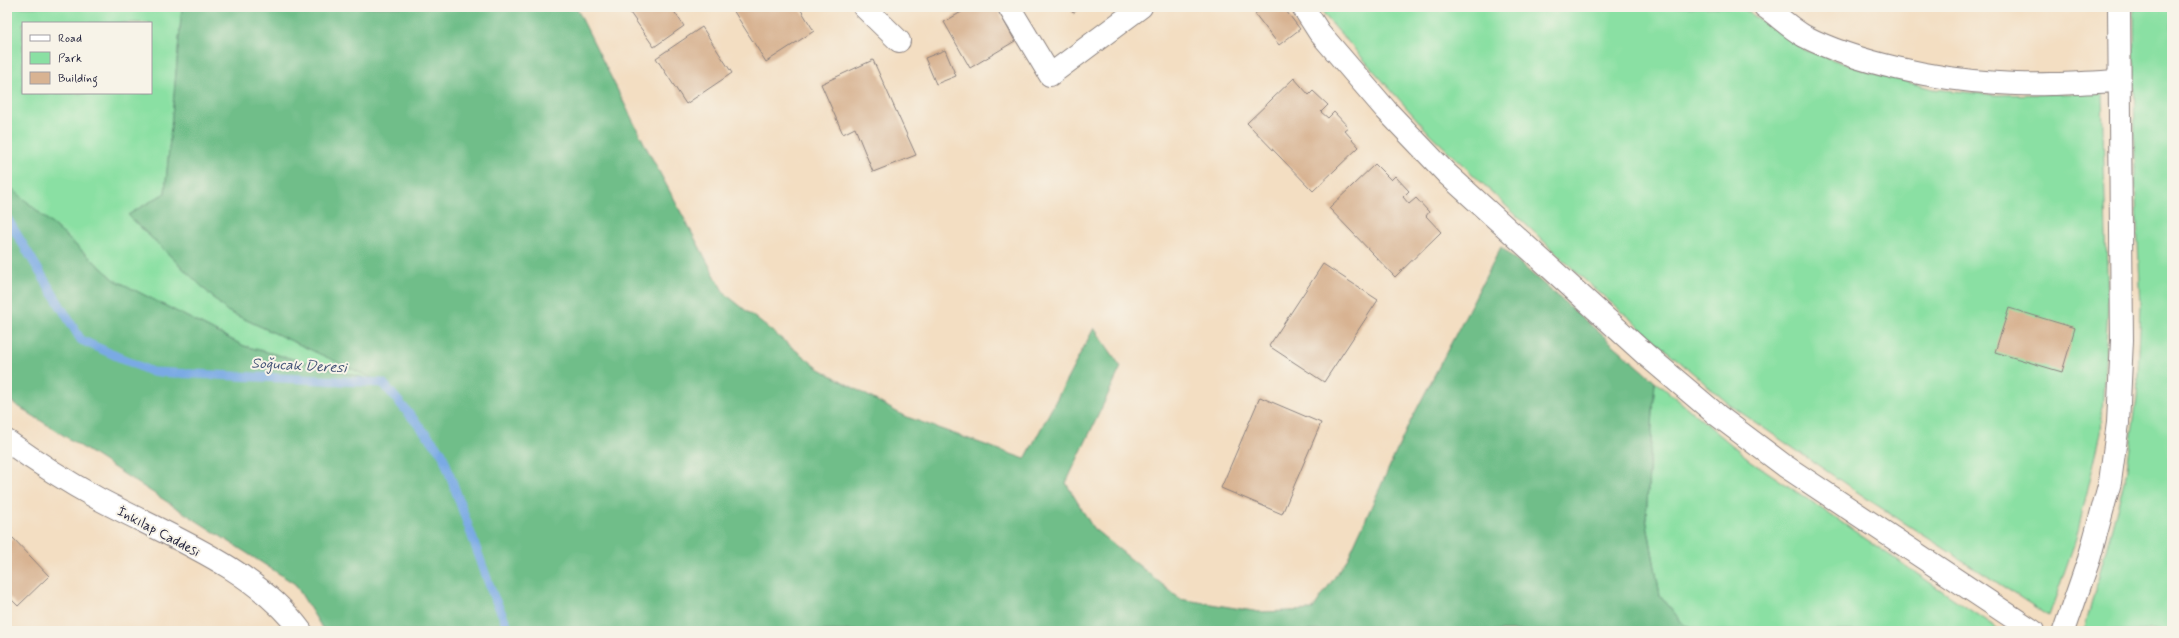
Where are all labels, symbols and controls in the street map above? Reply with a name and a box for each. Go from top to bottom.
legend [22,22,152,94]
text: Road [58,31,82,47]
text: Park [58,51,82,67]
text: Building [58,71,98,88]
water label: Soğucak Deresi [251,354,349,379]
street label: İnkılap Caddesi [114,502,203,561]

